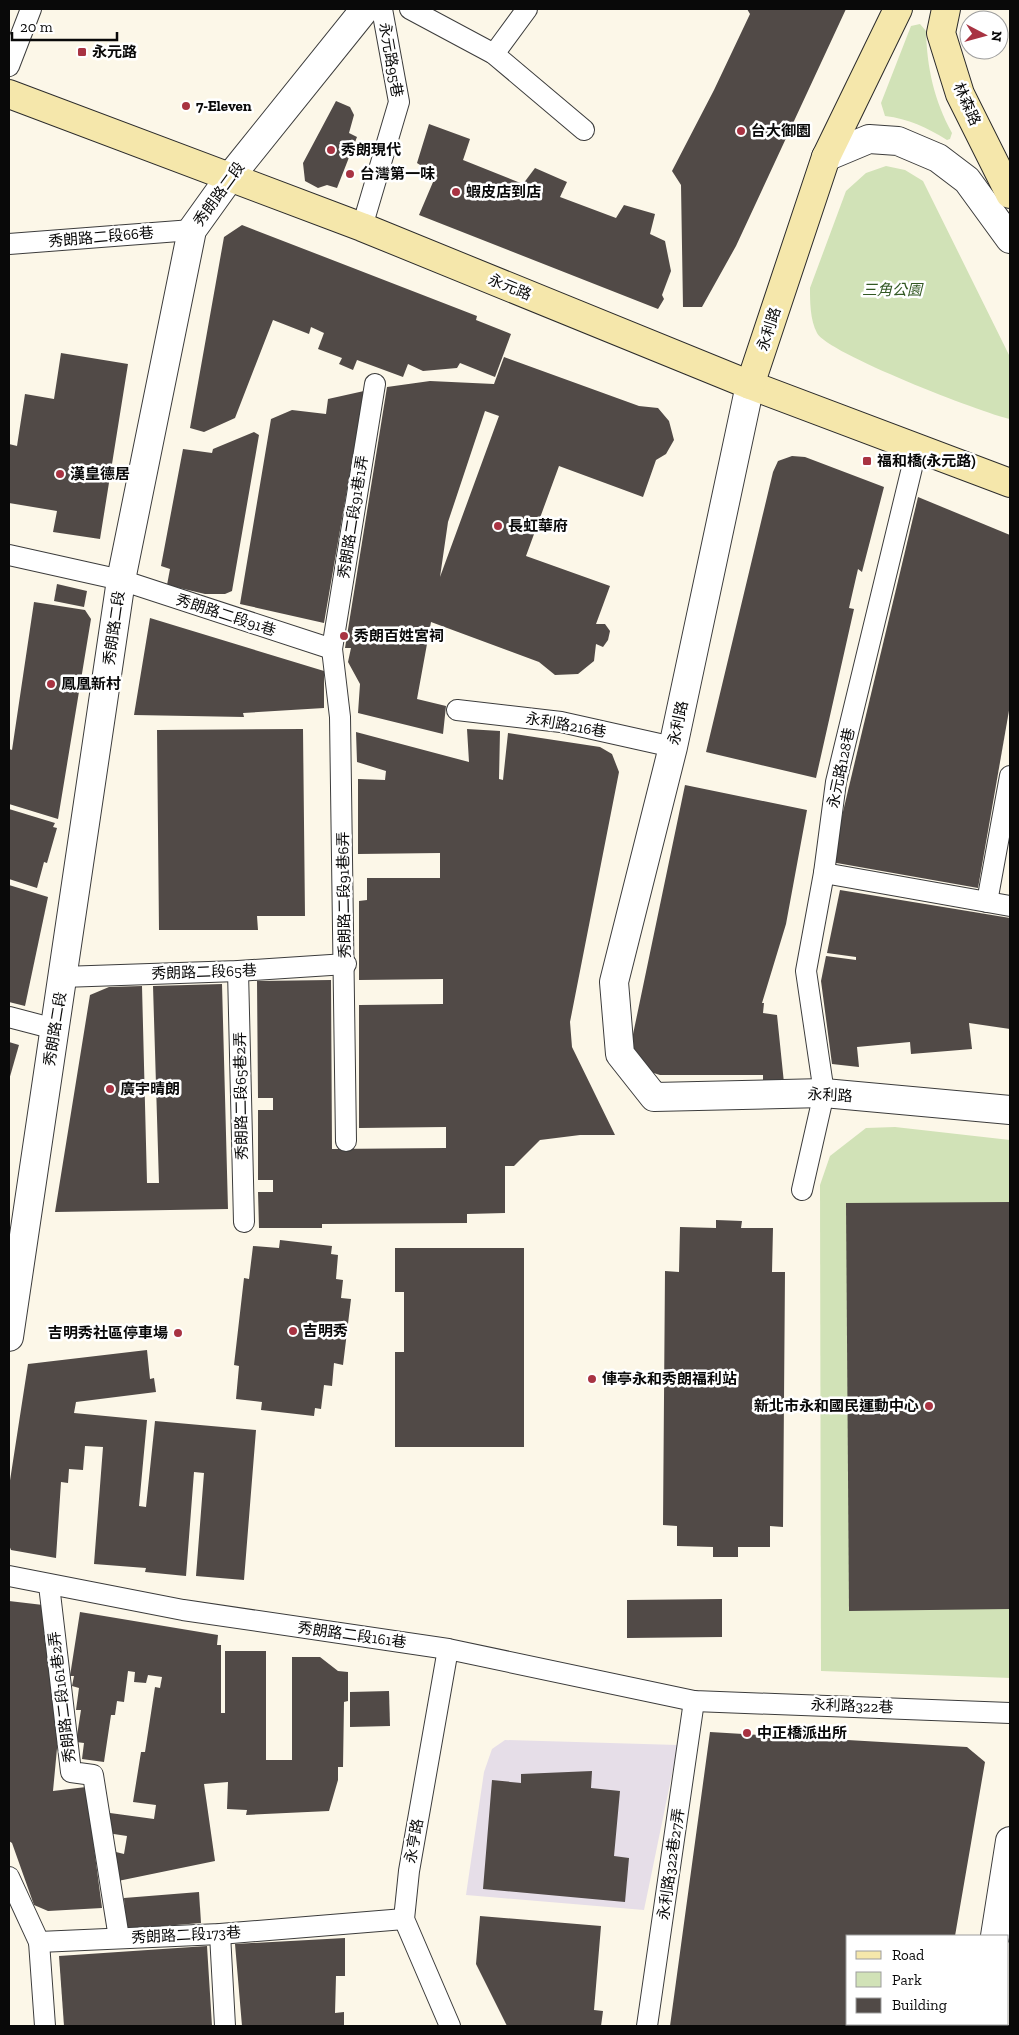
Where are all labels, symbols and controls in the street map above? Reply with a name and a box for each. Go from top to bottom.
scale bar [12,10,118,42]
north arrow [959,10,1009,60]
text: 20 m [20,18,53,36]
street label: 永元路95巷 [376,21,406,99]
text: N [987,30,1005,43]
place label: 永元路 [92,43,137,61]
marker: 永元路 [76,46,88,58]
street label: 林森路 [950,80,984,128]
place label: 7-Eleven [196,97,252,115]
marker: 7-Eleven [180,100,192,112]
place label: 台大御園 [751,122,811,140]
marker: 台大御園 [735,125,747,137]
place label: 秀朗現代 [341,141,401,159]
marker: 秀朗現代 [325,144,337,156]
street label: 秀朗路二段 [190,158,248,230]
place label: 台灣第一味 [360,165,435,183]
marker: 台灣第一味 [344,168,356,180]
place label: 蝦皮店到店 [466,183,541,201]
marker: 蝦皮店到店 [450,186,462,198]
street label: 秀朗路二段66巷 [47,223,155,251]
street label: 永元路 [486,270,534,304]
park label: 三角公園 [862,281,924,299]
street label: 永利路 [753,305,785,353]
place label: 福和橋(永元路) [877,452,976,470]
street label: 秀朗路二段91巷1弄 [334,454,372,580]
marker: 福和橋(永元路) [861,455,873,467]
place label: 漢皇德居 [70,465,130,483]
marker: 漢皇德居 [54,468,66,480]
place label: 長虹華府 [508,517,568,535]
marker: 長虹華府 [492,520,504,532]
street label: 秀朗路二段 [100,590,128,666]
street label: 秀朗路二段91巷 [174,590,278,640]
place label: 秀朗百姓宮祠 [354,627,444,645]
marker: 秀朗百姓宮祠 [338,630,350,642]
place label: 鳳凰新村 [61,675,121,693]
marker: 鳳凰新村 [45,678,57,690]
street label: 永利路 [665,699,691,747]
street label: 永利路216巷 [524,709,608,741]
street label: 永元路128巷 [824,726,858,810]
street label: 秀朗路二段91巷6弄 [334,831,354,959]
street label: 秀朗路二段65巷 [151,961,257,983]
street label: 秀朗路二段 [40,991,70,1067]
street label: 秀朗路二段65巷2弄 [231,1032,251,1160]
place label: 廣宇晴朗 [120,1080,180,1098]
marker: 廣宇晴朗 [104,1083,116,1095]
street label: 永利路 [807,1085,853,1105]
place label: 吉明秀 [303,1322,348,1340]
place label: 吉明秀社區停車場 [48,1324,168,1342]
marker: 吉明秀 [287,1325,299,1337]
marker: 吉明秀社區停車場 [172,1327,184,1339]
place label: 俥亭永和秀朗福利站 [602,1370,737,1388]
marker: 俥亭永和秀朗福利站 [586,1373,598,1385]
place label: 新北市永和國民運動中心 [754,1397,919,1415]
marker: 新北市永和國民運動中心 [923,1400,935,1412]
street label: 秀朗路二段161巷 [297,1618,407,1652]
street label: 秀朗路二段161巷2弄 [45,1630,79,1764]
street label: 永利路322巷 [810,1696,894,1716]
place label: 中正橋派出所 [757,1724,847,1742]
marker: 中正橋派出所 [741,1727,753,1739]
street label: 永利路322巷27弄 [654,1807,688,1921]
street label: 永亨路 [401,1817,427,1865]
street label: 秀朗路二段173巷 [131,1923,241,1947]
legend [846,1935,1009,2025]
text: Road [892,1946,925,1964]
text: Park [892,1971,922,1989]
text: Building [892,1996,947,2014]

